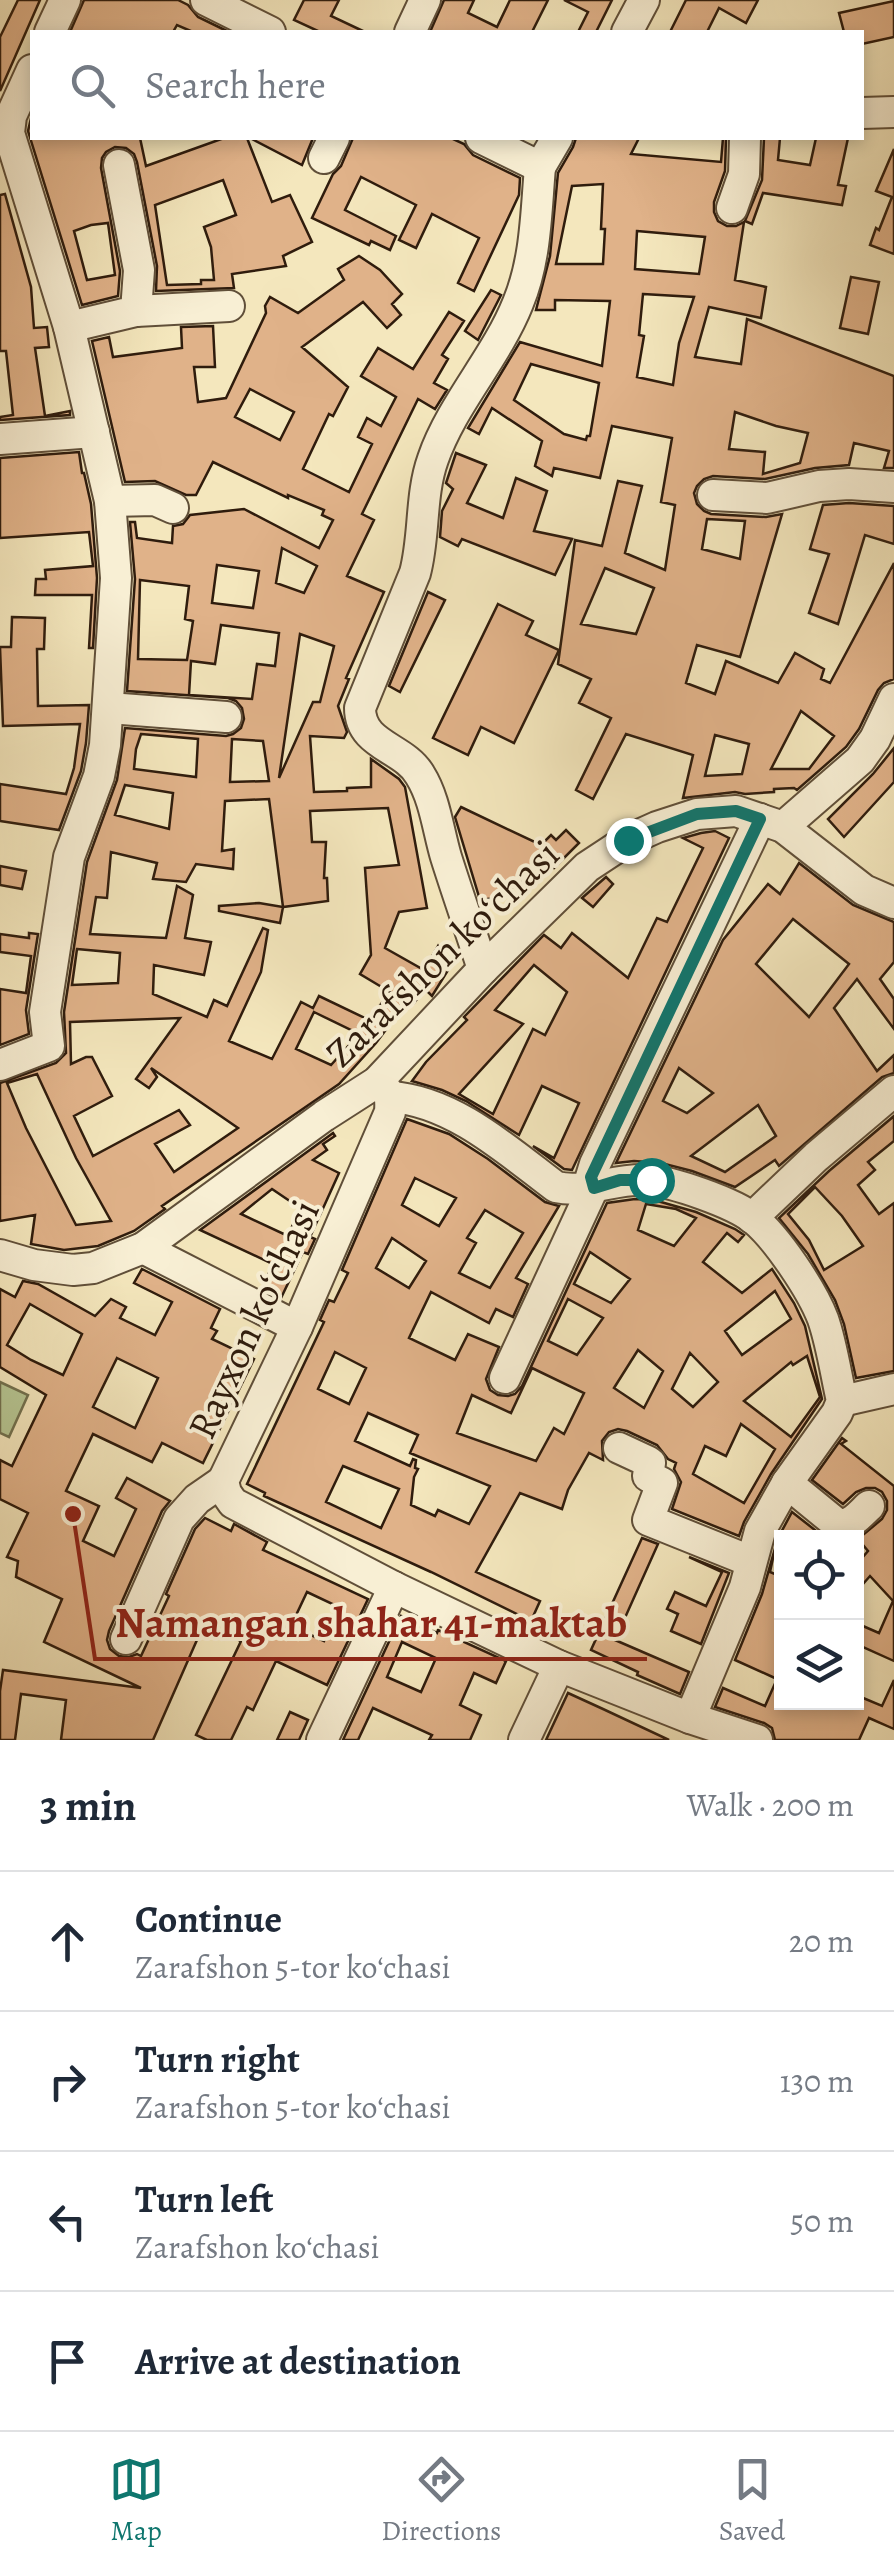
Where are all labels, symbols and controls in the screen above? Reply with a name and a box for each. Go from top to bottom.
search box [30,30,864,140]
icon: search [65,58,120,113]
text: Search here [145,59,326,111]
route end [606,818,652,864]
street label: Zarafshon koʻchasi [313,827,571,1079]
route start [629,1158,675,1204]
street label: Rayxon koʻchasi [174,1191,333,1448]
map controls [774,1530,864,1710]
button: locate [774,1530,864,1620]
callout: Namangan shahar 41-maktab [95,1587,647,1659]
text: Namangan shahar 41-maktab [115,1594,627,1651]
button: layers [774,1620,864,1710]
text: 3 min [40,1777,136,1834]
text: Walk · 200 m [687,1783,854,1827]
text: Continue [135,1893,282,1945]
icon: ahead [40,1914,95,1969]
text: 20 m [789,1919,854,1963]
text: Zarafshon 5-tor koʻchasi [135,1945,451,1989]
text: Turn right [135,2033,300,2085]
icon: right [40,2054,95,2109]
text: 130 m [780,2059,854,2103]
text: Zarafshon 5-tor koʻchasi [135,2085,451,2129]
text: Turn left [135,2173,274,2225]
icon: left [40,2194,95,2249]
text: 50 m [790,2199,854,2243]
text: Zarafshon koʻchasi [135,2225,380,2269]
icon: arrive [40,2334,95,2389]
text: Arrive at destination [135,2335,461,2387]
tab: Map [109,2452,164,2550]
tab: Directions [381,2452,501,2550]
tab: Saved [719,2452,785,2550]

